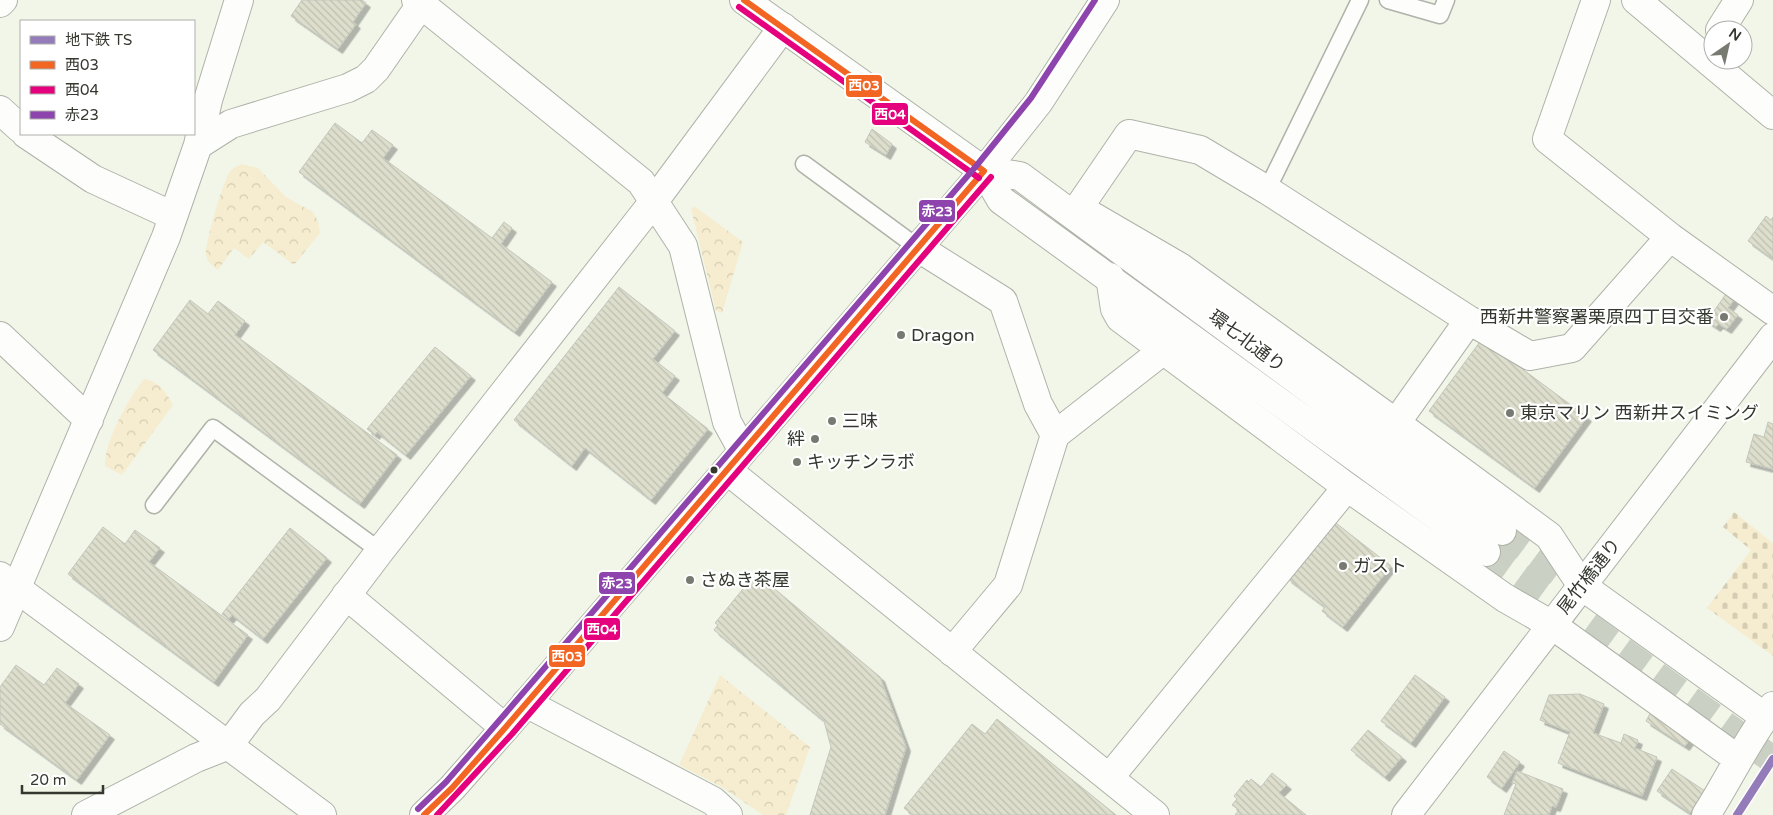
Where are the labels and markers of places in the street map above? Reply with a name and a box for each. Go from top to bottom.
place label: 西新井警察署栗原四丁目交番 [1480,306,1714,328]
marker: 西新井警察署栗原四丁目交番 [1718,311,1730,323]
place label: Dragon [911,324,975,346]
marker: Dragon [895,329,907,341]
place label: 東京マリン 西新井スイミング [1520,402,1759,424]
marker: 東京マリン 西新井スイミング [1504,407,1516,419]
place label: 三味 [842,410,878,432]
marker: 三味 [826,415,838,427]
place label: 絆 [787,428,805,450]
marker: 絆 [809,433,821,445]
place label: キッチンラボ [807,451,915,473]
marker: キッチンラボ [791,456,803,468]
unlabelled marker [709,465,719,475]
place label: ガスト [1353,555,1407,577]
marker: ガスト [1337,560,1349,572]
place label: さぬき茶屋 [700,569,790,591]
marker: さぬき茶屋 [684,574,696,586]

